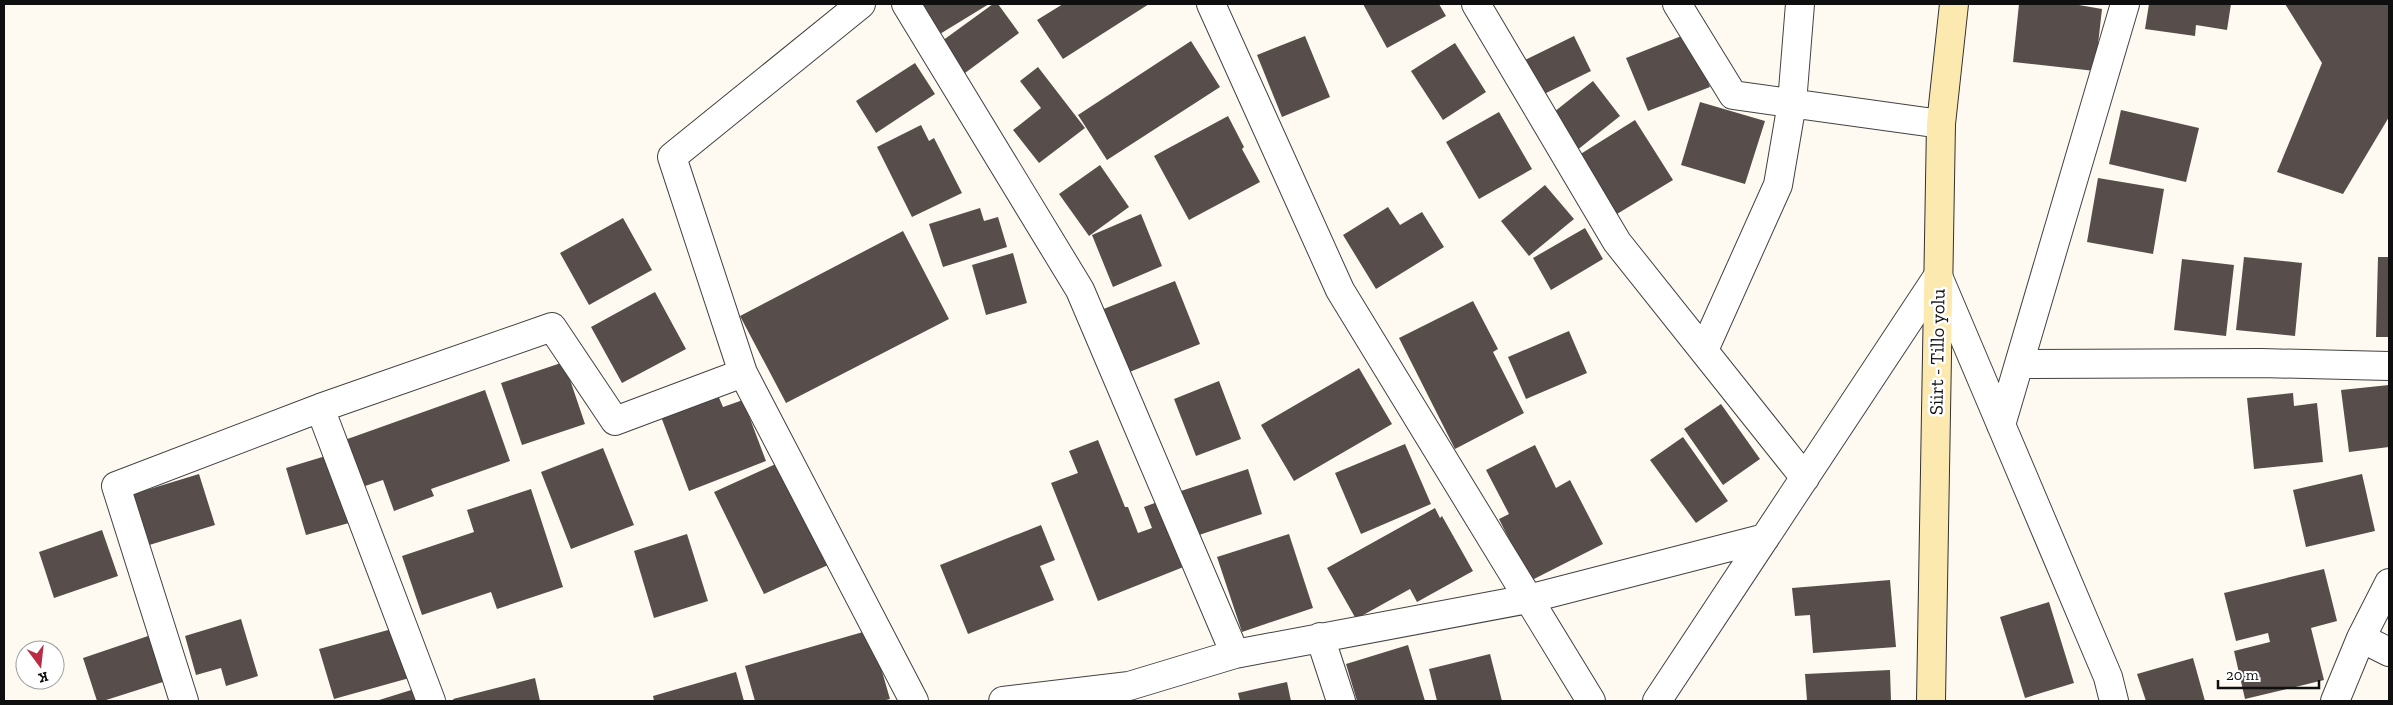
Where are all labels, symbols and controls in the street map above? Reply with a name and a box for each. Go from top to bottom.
street label: Siirt - Tillo yolu [1924,288,1950,415]
north arrow [15,640,65,690]
scale bar [2218,658,2319,690]
text: 20 m [2226,666,2259,684]
text: K [36,668,50,687]

